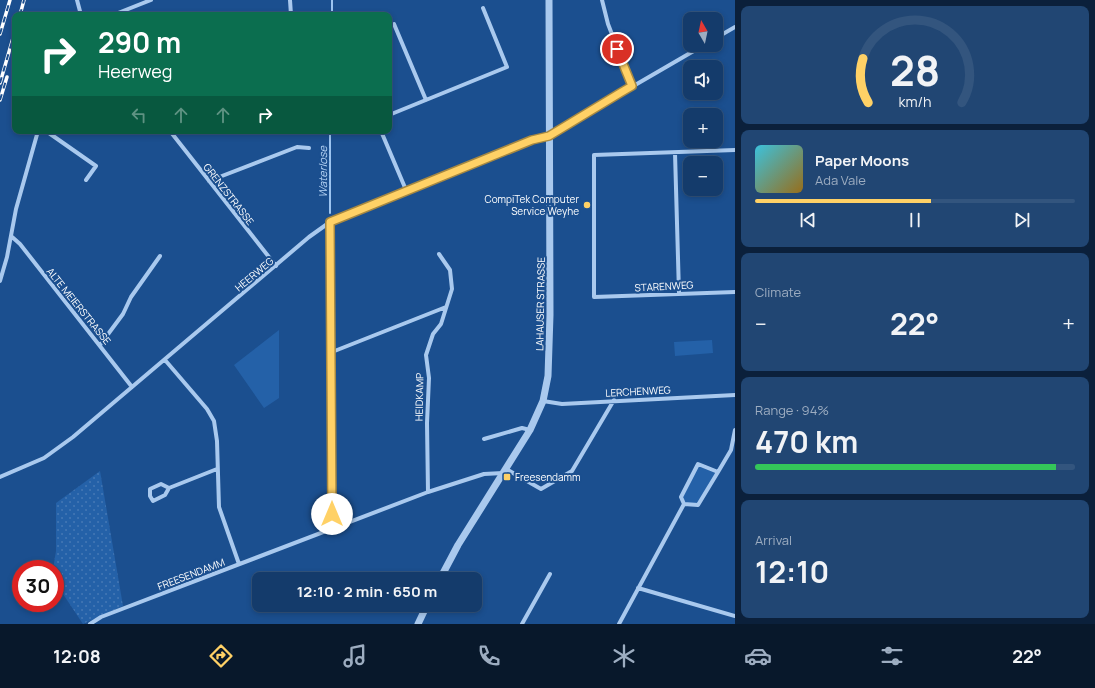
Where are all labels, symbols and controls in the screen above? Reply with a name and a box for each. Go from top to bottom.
north arrow [683,12,723,52]
map controls [683,12,723,196]
text: 290 m [98,23,181,61]
icon: right [32,28,84,80]
pin [600,32,634,66]
icon: arrive [606,38,628,60]
text: 28 [890,42,940,98]
text: Heerweg [98,59,173,83]
button: sound [683,60,723,100]
text: km/h [898,91,932,110]
icon: left [128,104,150,126]
icon: ahead [170,104,192,126]
icon: ahead [212,104,234,126]
icon: right [254,104,276,126]
button: + [683,108,723,148]
water label: Waterlose [315,146,330,198]
text: Paper Moons [815,150,909,171]
button: − [683,156,723,196]
street label: GRENZSTRASSE [200,160,258,228]
text: Ada Vale [815,171,866,189]
place label: CompiTek Computer Service Weyhe [485,192,579,218]
marker: CompiTek Computer Service Weyhe [582,200,592,210]
icon: previous [797,209,819,231]
icon: pause [904,209,926,231]
icon: next [1011,209,1033,231]
street label: HEERWEG [232,254,276,294]
street label: LAHAUSER STRASSE [532,257,548,351]
street label: ALTE MEIERSTRASSE [44,265,115,348]
street label: STARENWEG [634,277,694,295]
text: Climate [755,283,801,301]
text: 22° [890,303,939,344]
text: − [755,309,767,339]
text: + [1062,309,1075,339]
street label: HEIDKAMP [412,373,426,421]
street label: LERCHENWEG [605,382,671,400]
text: Range · 94% [755,401,829,419]
text: 470 km [755,421,858,462]
place label: Freesendamm [515,470,581,484]
marker: Freesendamm [502,472,512,482]
position arrow [311,493,353,535]
text: Arrival [755,531,792,549]
text: 12:10 [755,551,829,592]
street label: FREESENDAMM [155,555,227,593]
speed limit sign: 30 [12,560,64,612]
text: 12:10 · 2 min · 650 m [297,581,437,602]
icon: directions [207,642,235,670]
icon: music [341,642,369,670]
icon: phone [475,642,503,670]
icon: climate [610,642,638,670]
icon: car [744,642,772,670]
icon: filters [878,642,906,670]
text: 12:08 [53,644,101,668]
text: 22° [1012,644,1042,668]

